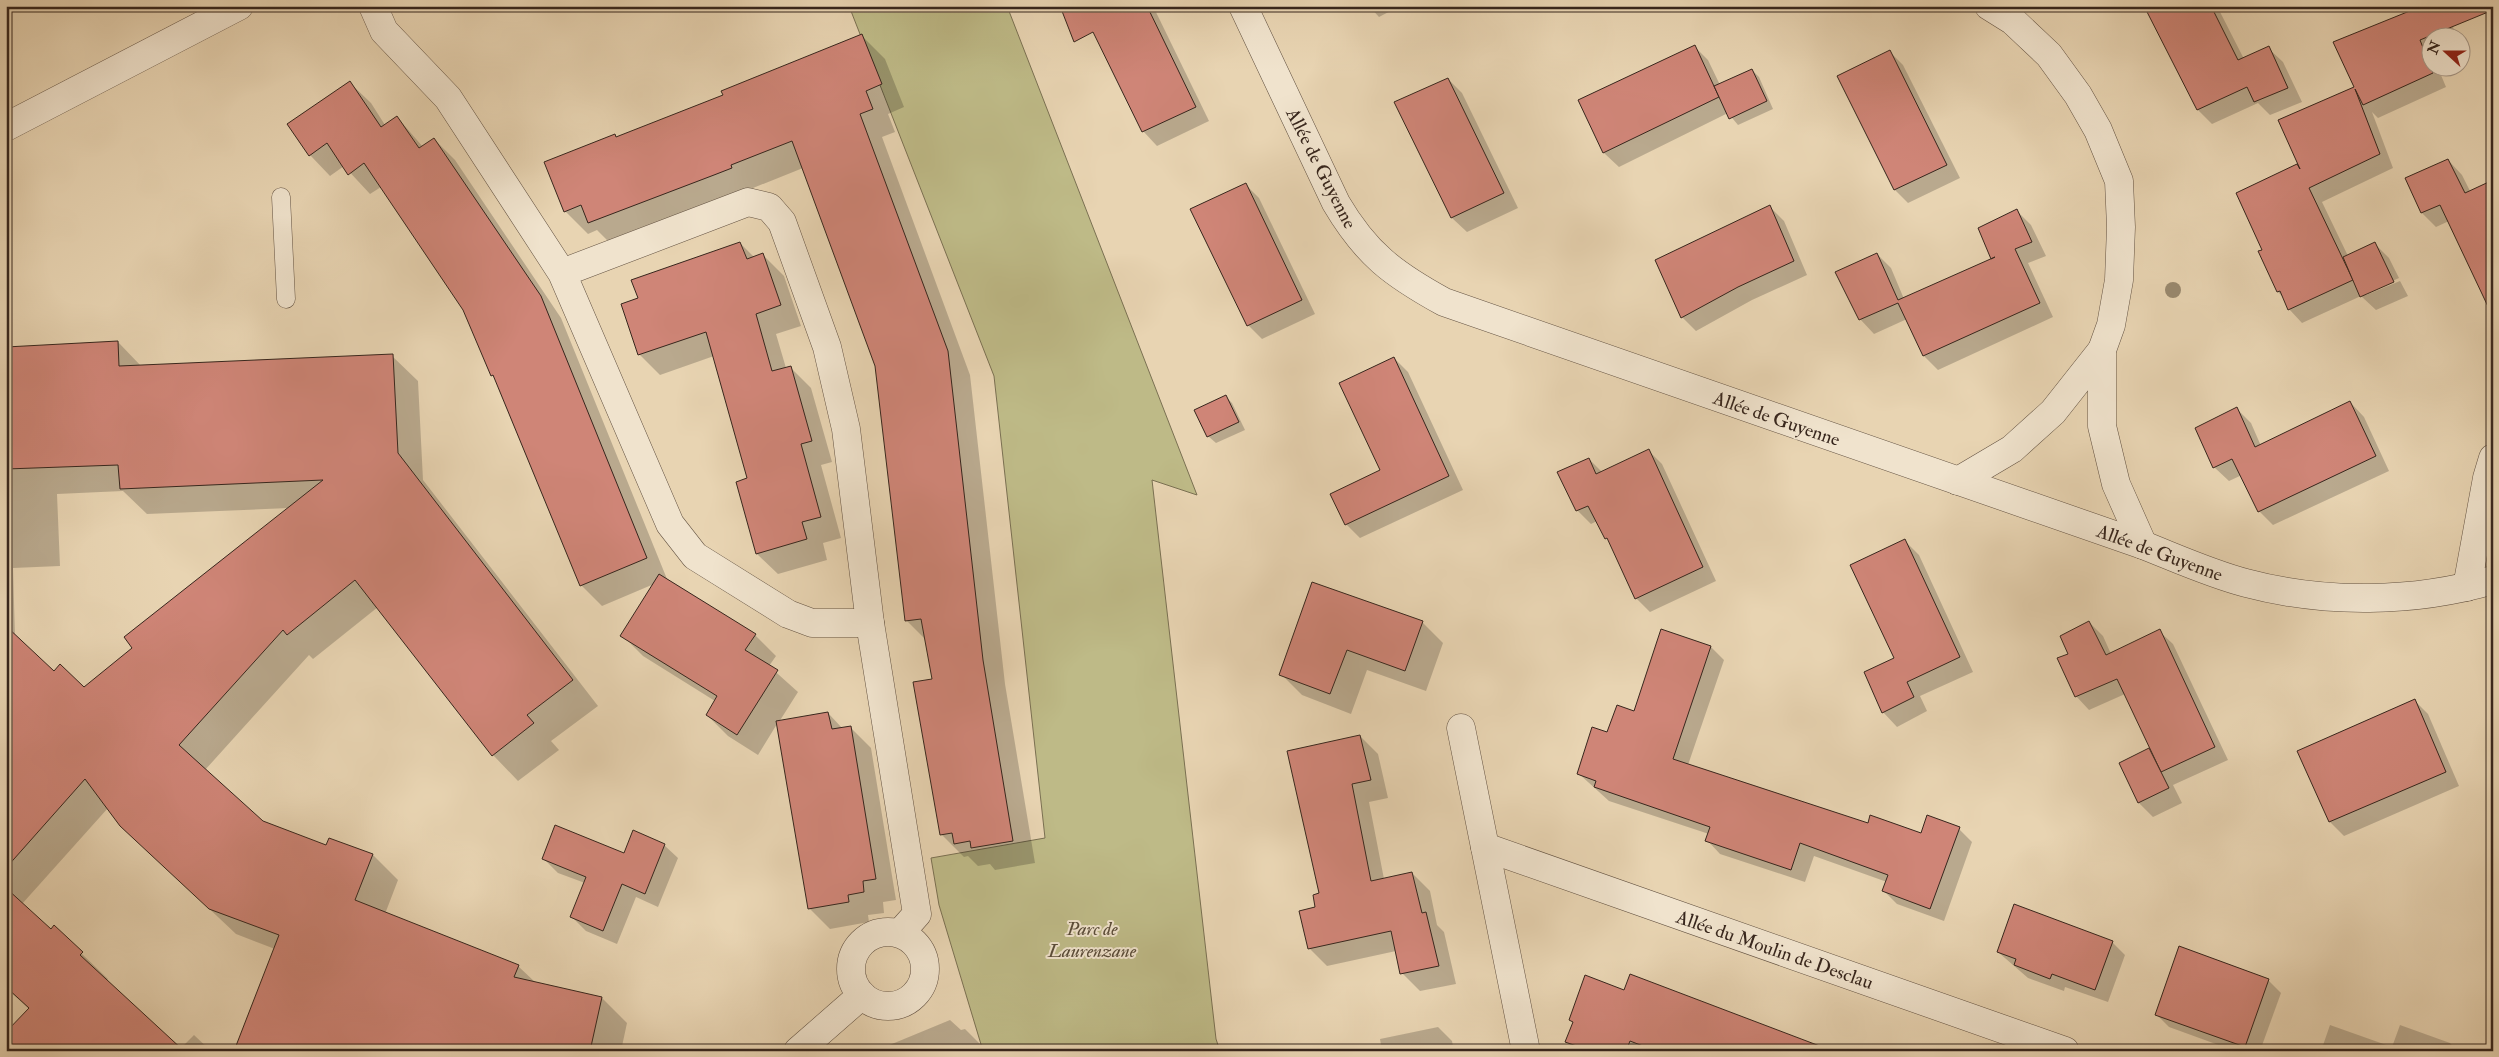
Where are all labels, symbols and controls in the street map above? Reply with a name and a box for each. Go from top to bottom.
north arrow [2422,28,2472,78]
text: N [2424,38,2445,57]
street label: Allée de Guyenne [1280,103,1362,233]
street label: Allée de Guyenne [1709,386,1843,452]
street label: Allée de Guyenne [2092,519,2226,587]
street label: Allée du Moulin de Desclau [1672,905,1877,995]
park label: Parc de Laurenzane [1047,917,1137,963]

